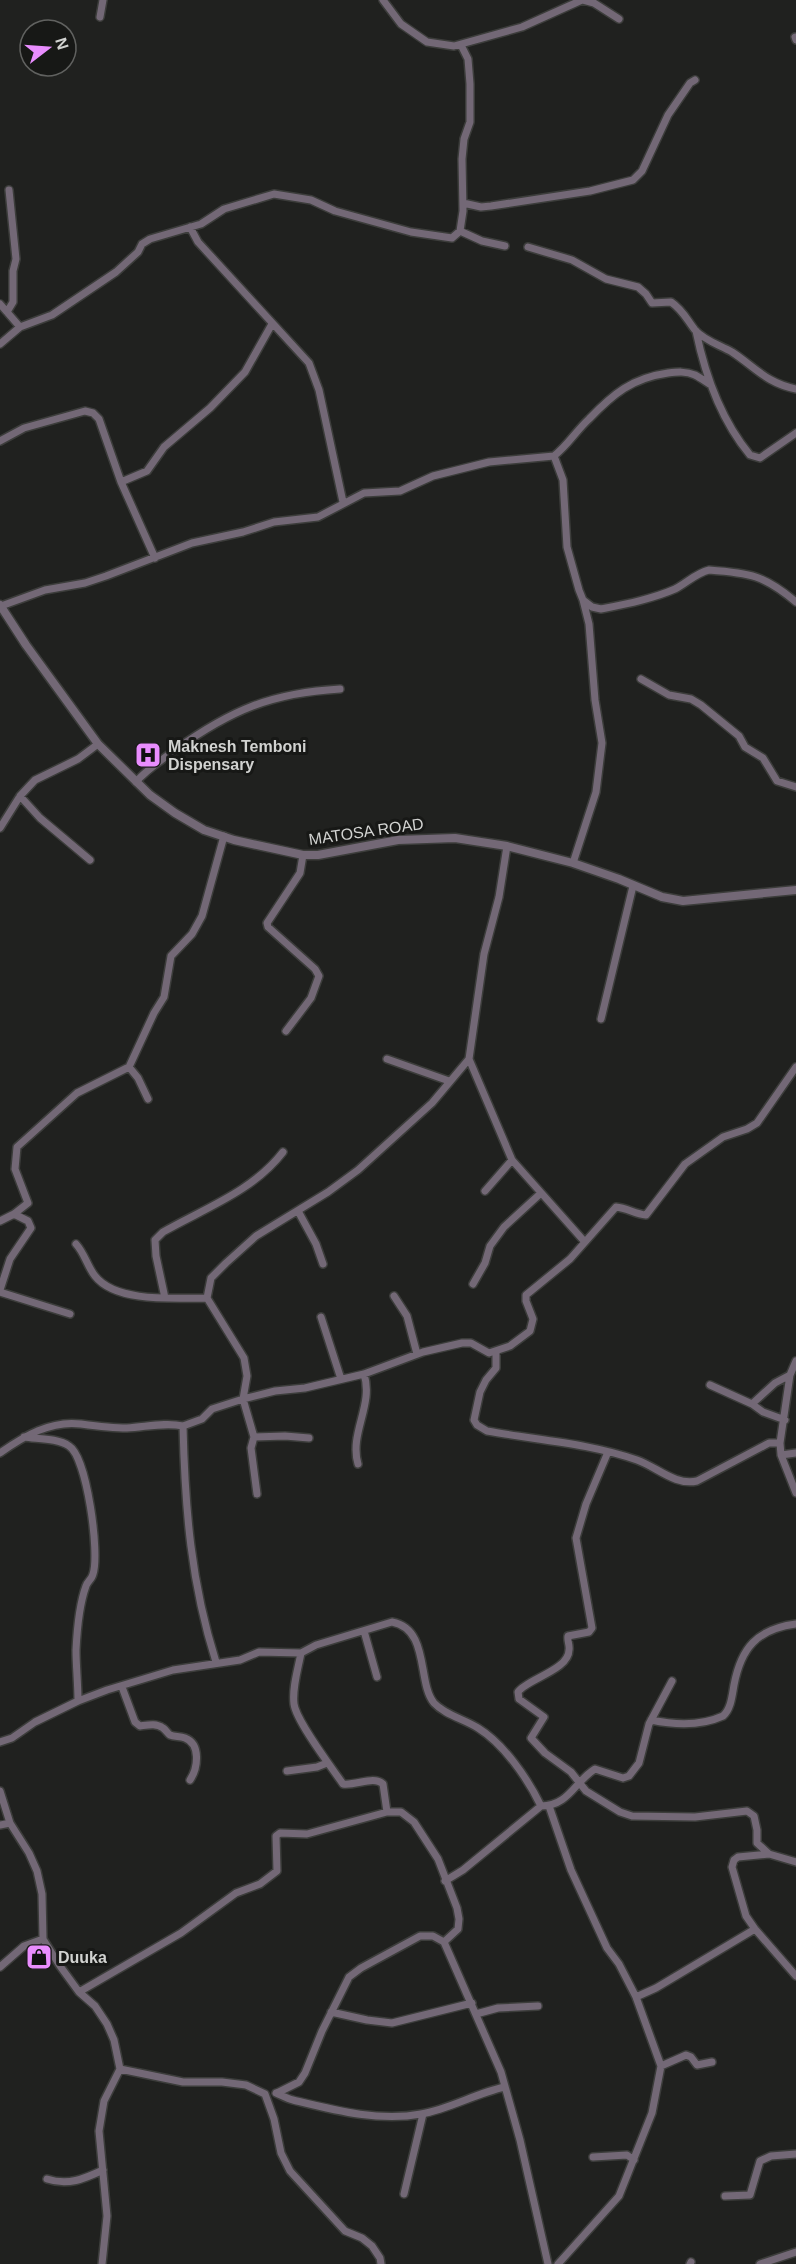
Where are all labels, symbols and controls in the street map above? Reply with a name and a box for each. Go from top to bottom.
north arrow [18,18,78,78]
text: N [52,36,72,52]
place label: Maknesh Temboni Dispensary [168,738,306,773]
hospital icon: Maknesh Temboni Dispensary [133,740,163,770]
street label: MATOSA ROAD [308,815,425,848]
shop icon: Duuka [24,1942,54,1972]
place label: Duuka [58,1949,107,1966]

